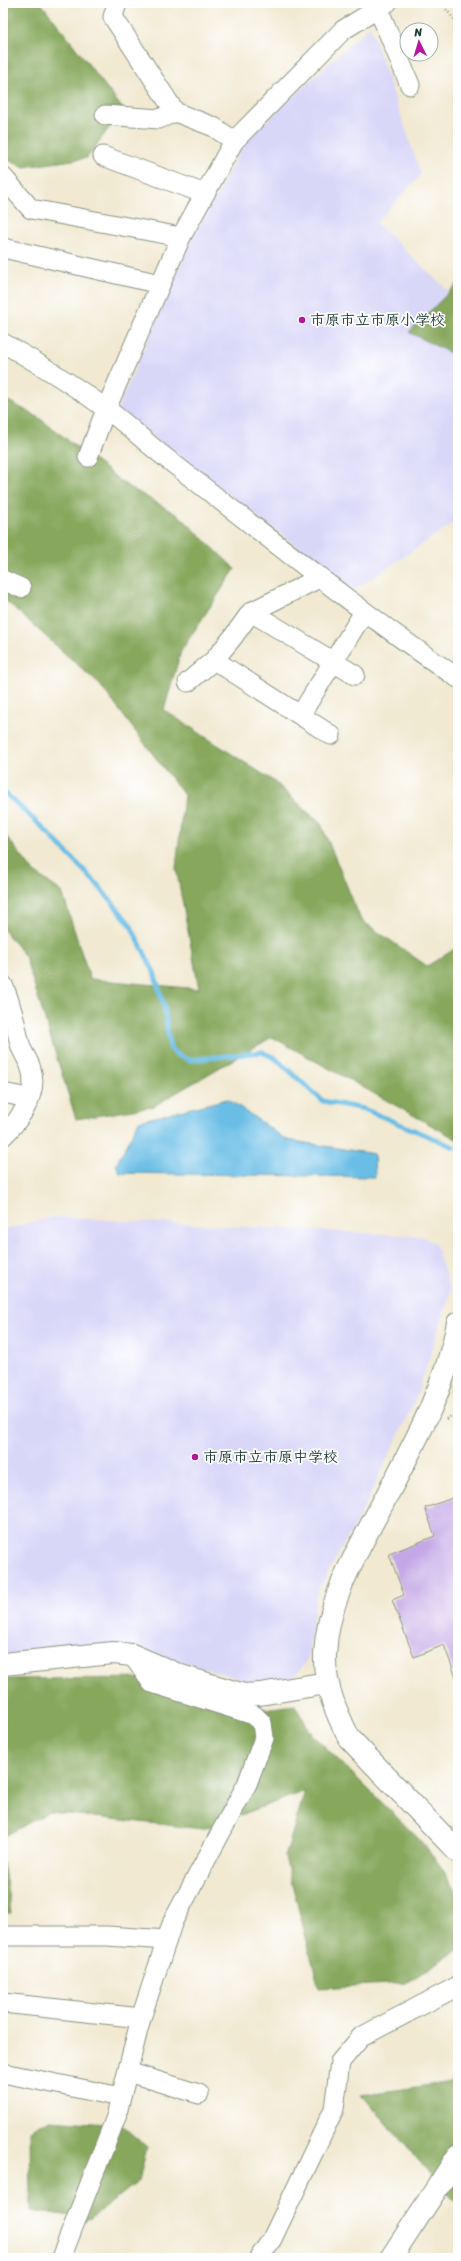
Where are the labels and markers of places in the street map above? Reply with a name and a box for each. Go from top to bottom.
place label: 市原市立市原小学校 [310,307,445,333]
marker: 市原市立市原小学校 [297,315,307,325]
place label: 市原市立市原中学校 [203,1444,338,1470]
marker: 市原市立市原中学校 [190,1452,200,1462]

